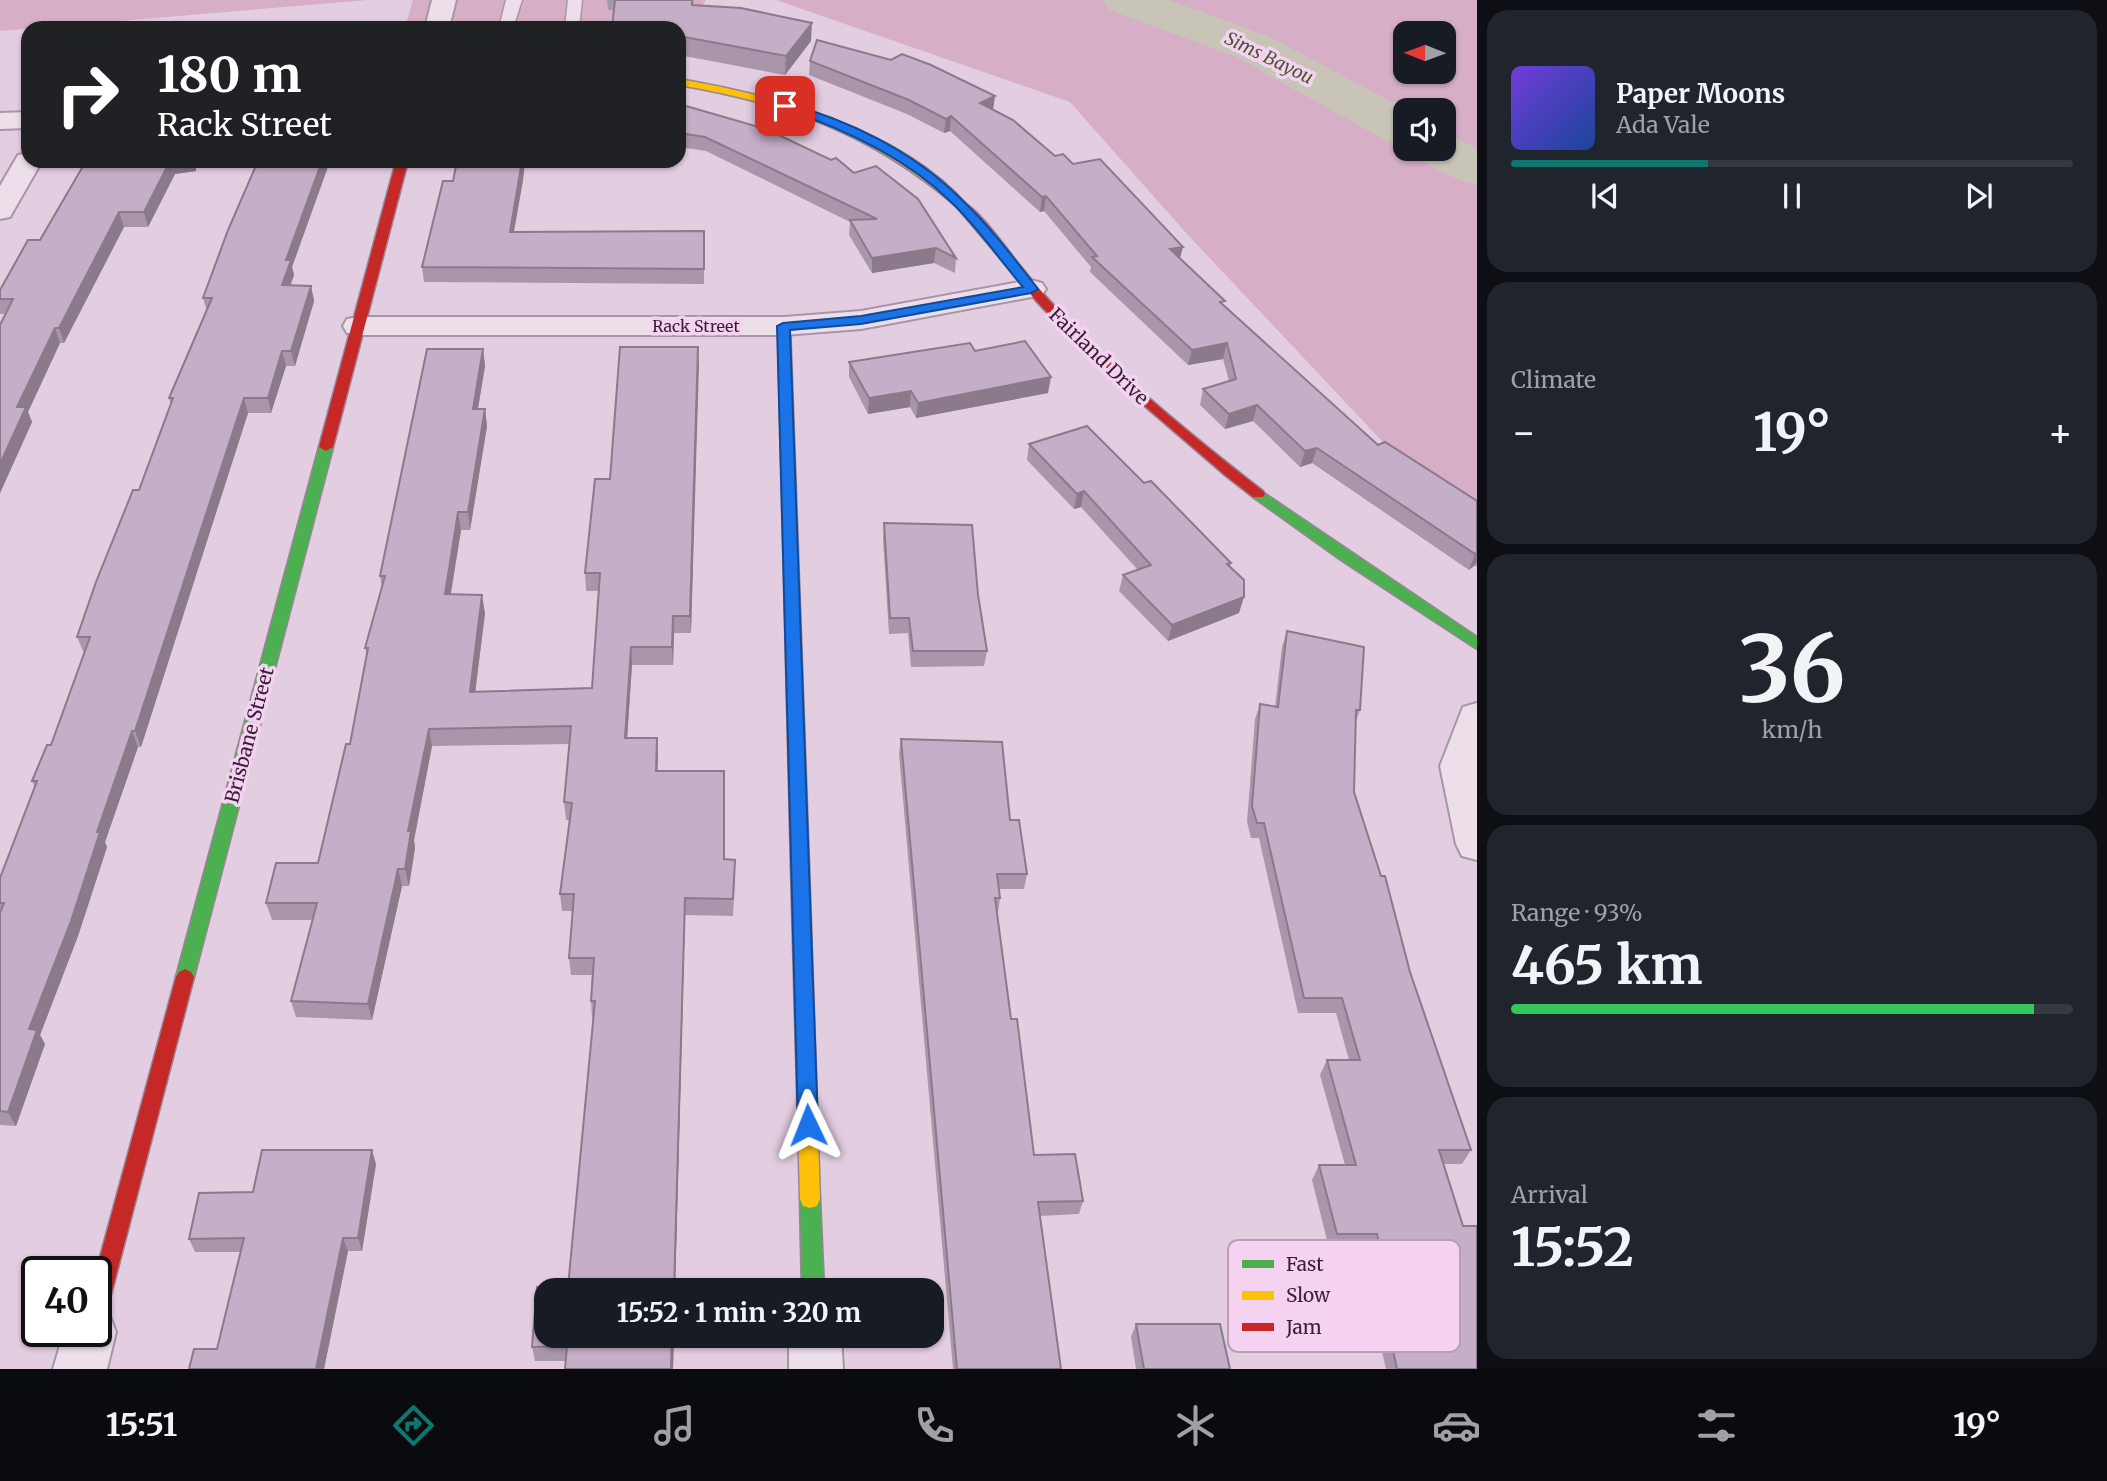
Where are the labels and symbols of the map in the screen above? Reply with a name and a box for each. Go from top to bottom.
north arrow [1393,21,1456,84]
water label: Sims Bayou [1221,26,1317,89]
pin [755,76,815,136]
street label: Fairland Drive [1044,302,1154,410]
street label: Rack Street [652,316,740,336]
street label: Brisbane Street [219,664,279,806]
position arrow [771,1088,845,1162]
legend [1228,1240,1460,1352]
text: Fast [1286,1252,1324,1276]
speed limit sign: 40 [21,1256,112,1347]
text: Slow [1286,1283,1331,1307]
text: Jam [1285,1315,1322,1339]

